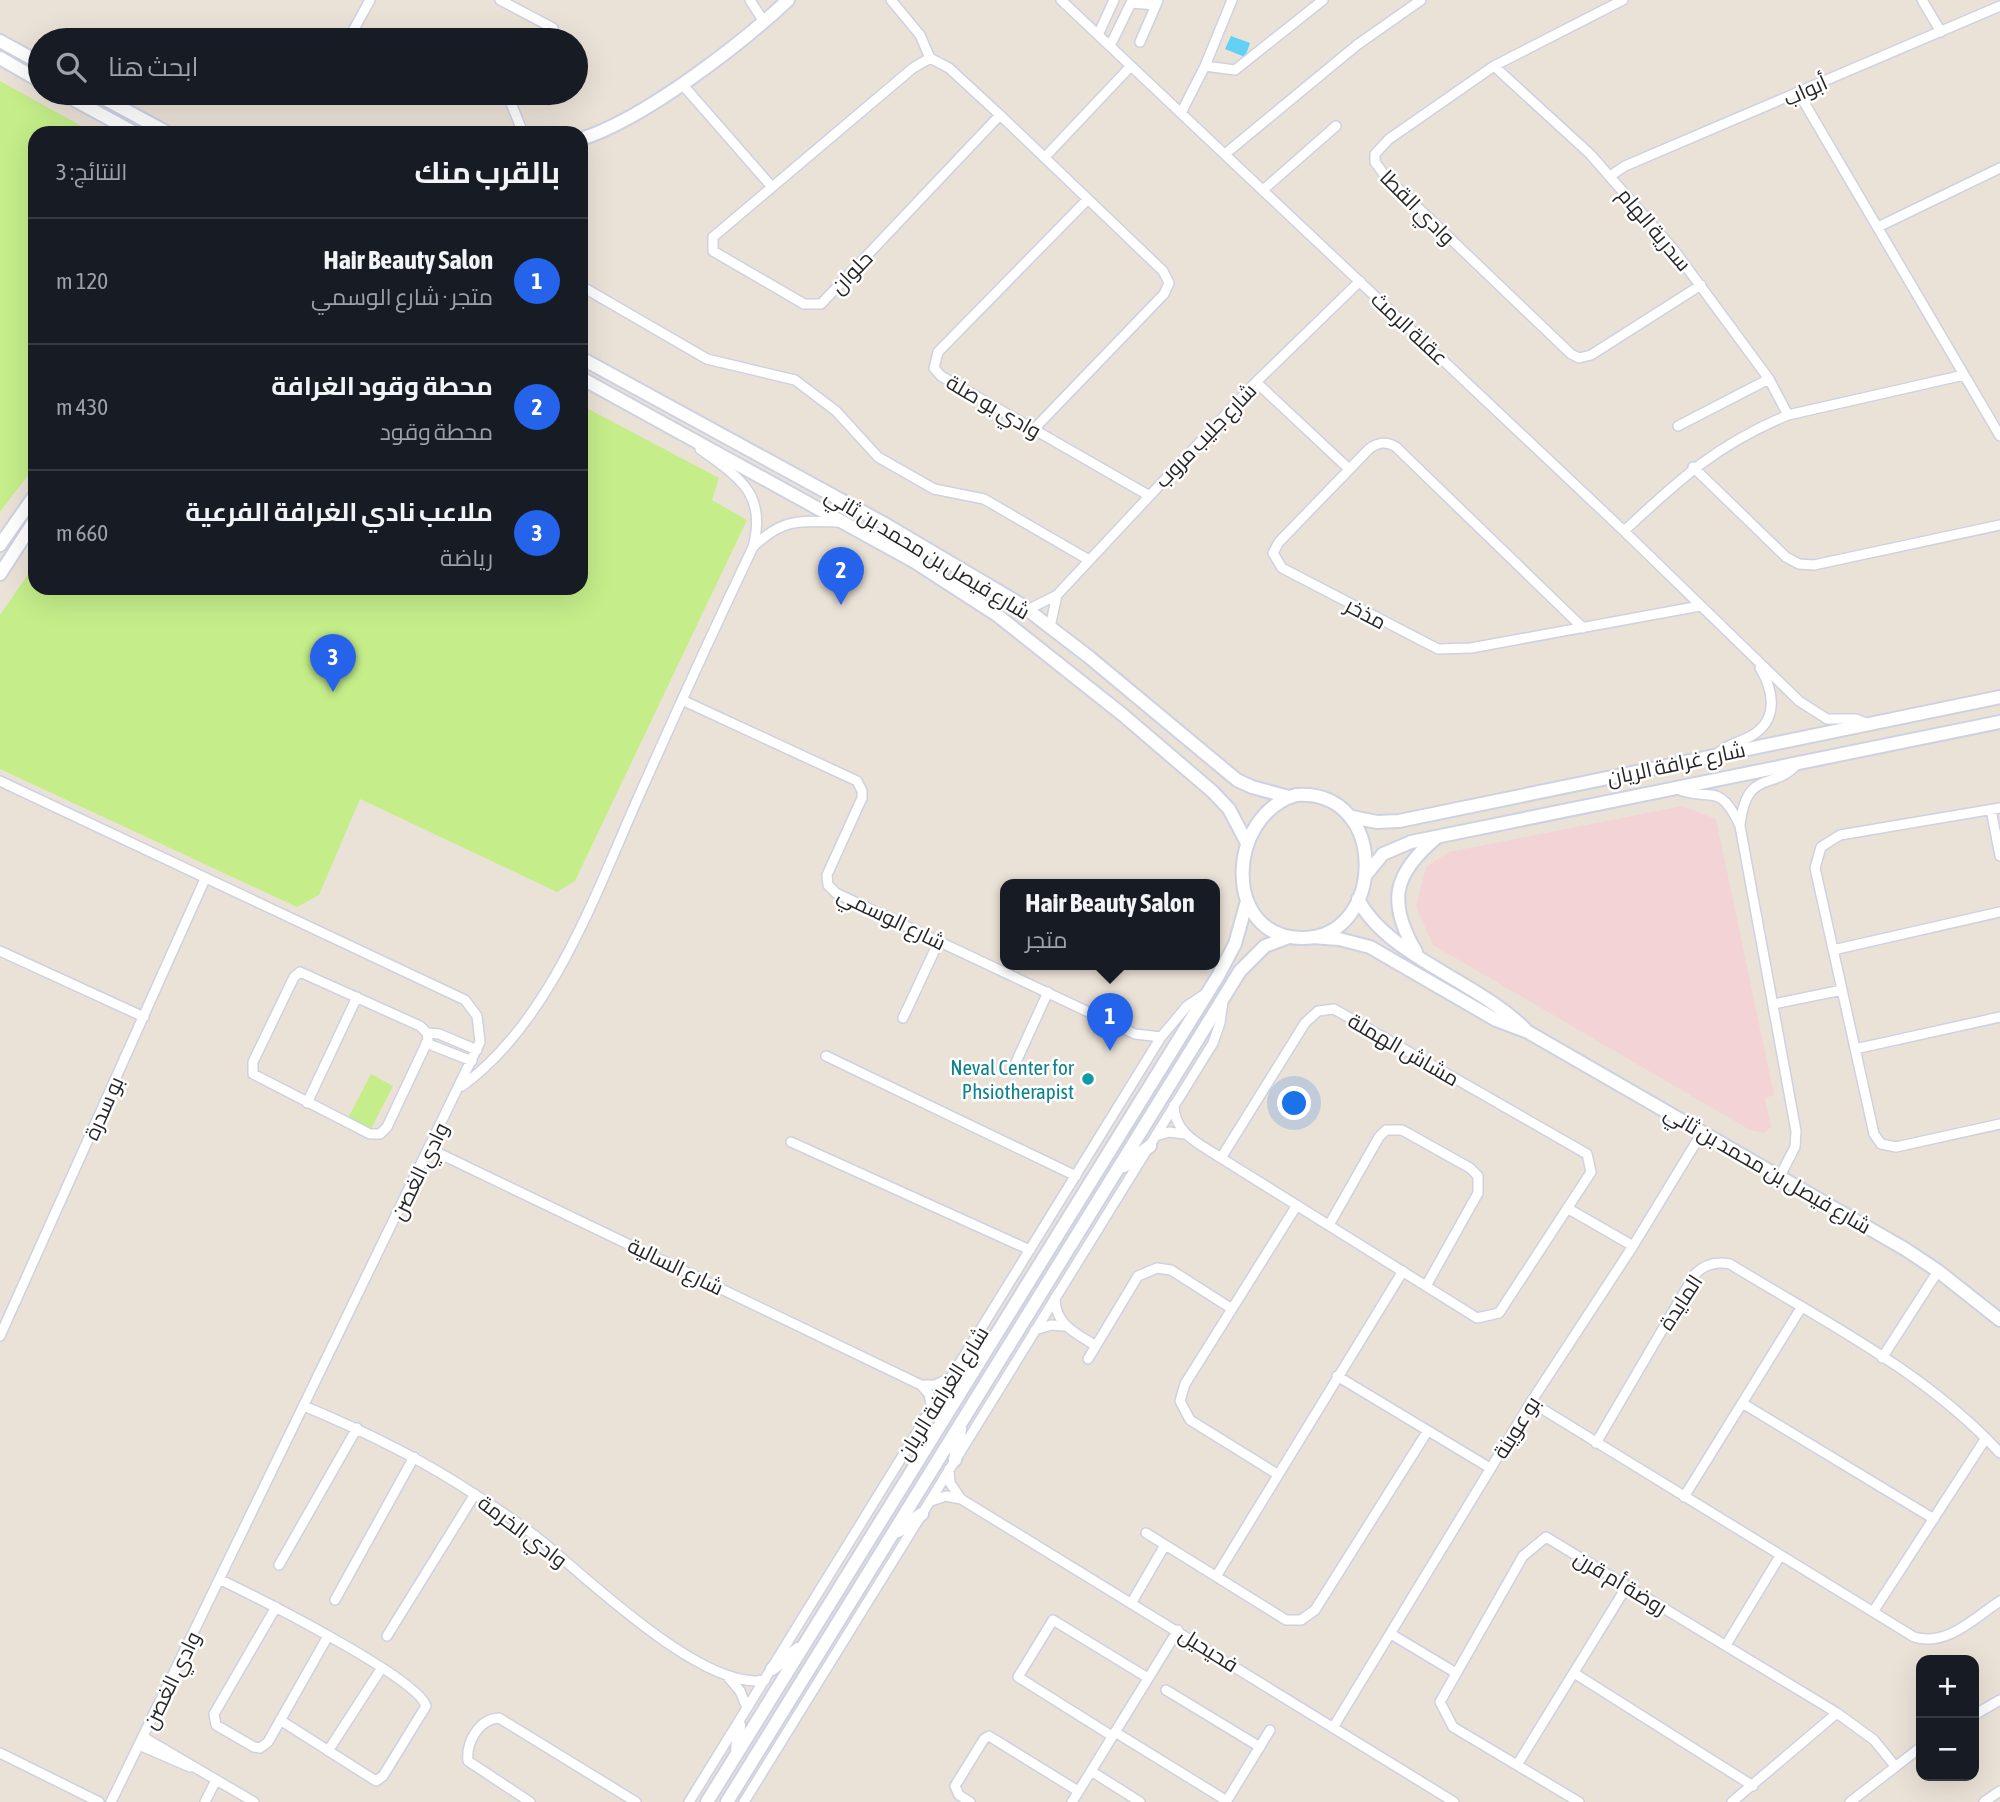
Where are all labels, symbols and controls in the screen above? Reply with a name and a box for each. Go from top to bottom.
search box [28,28,588,105]
icon: search [52,48,90,86]
text: ابحث هنا [108,52,198,82]
street label: أبواب [1779,70,1831,111]
text: بالقرب منك [414,155,560,189]
text: النتائج: 3 [56,159,127,185]
street label: وادي القطا [1372,165,1460,253]
street label: سدرية الهام [1611,183,1697,277]
text: Hair Beauty Salon [324,245,493,275]
street label: حلوان [825,246,878,300]
text: 120 m [56,268,108,294]
text: 1 [532,268,542,294]
text: متجر · شارع الوسمي [311,284,493,310]
street label: عقلة الرمث [1366,287,1453,370]
street label: وادي بو صلة [940,369,1046,447]
text: محطة وقود الغرافة [271,371,493,401]
street label: شارع جليب مروب [1149,378,1263,494]
text: 430 m [56,394,108,420]
text: 2 [532,394,542,420]
text: محطة وقود [380,419,493,445]
street label: شارع فيصل بن محمد بن ثاني [819,482,1035,628]
text: ملاعب نادي الغرافة الفرعية [185,497,493,527]
text: 660 m [56,520,108,546]
text: 3 [532,520,542,546]
text: رياضة [440,545,493,571]
pin: 2 [818,547,864,605]
street label: مذخر [1340,592,1390,634]
pin: 3 [310,634,356,692]
street label: شارع غرافة الريان [1605,737,1748,792]
popup [1000,879,1220,970]
street label: شارع الوسمي [832,882,950,959]
text: Hair Beauty Salon [1025,888,1195,918]
text: متجر [1025,927,1068,953]
pin: 1 [1087,993,1133,1051]
street label: مشاش الهملة [1343,1008,1464,1092]
place label: Neval Center for Phsiotherapist [950,1055,1075,1103]
marker: Neval Center for Phsiotherapist [1080,1071,1096,1087]
street label: بو سدرة [78,1073,129,1144]
your location [1277,1086,1311,1120]
street label: شارع فيصل بن محمد بن ثاني [1658,1100,1876,1242]
street label: وادي الغصن [385,1118,457,1226]
street label: شارع السالية [623,1233,728,1302]
street label: المايدة [1653,1270,1707,1334]
street label: شارع الغرافة الريان [891,1322,995,1466]
street label: بو عوينة [1488,1391,1545,1463]
street label: وادي الخرمة [471,1490,572,1576]
street label: روضة أم قرن [1569,1545,1672,1622]
street label: فحيحيل [1174,1622,1243,1678]
street label: وادي الغصن [137,1627,209,1735]
map controls [1916,1655,1979,1781]
button: + [1916,1655,1979,1718]
button: − [1916,1718,1979,1781]

